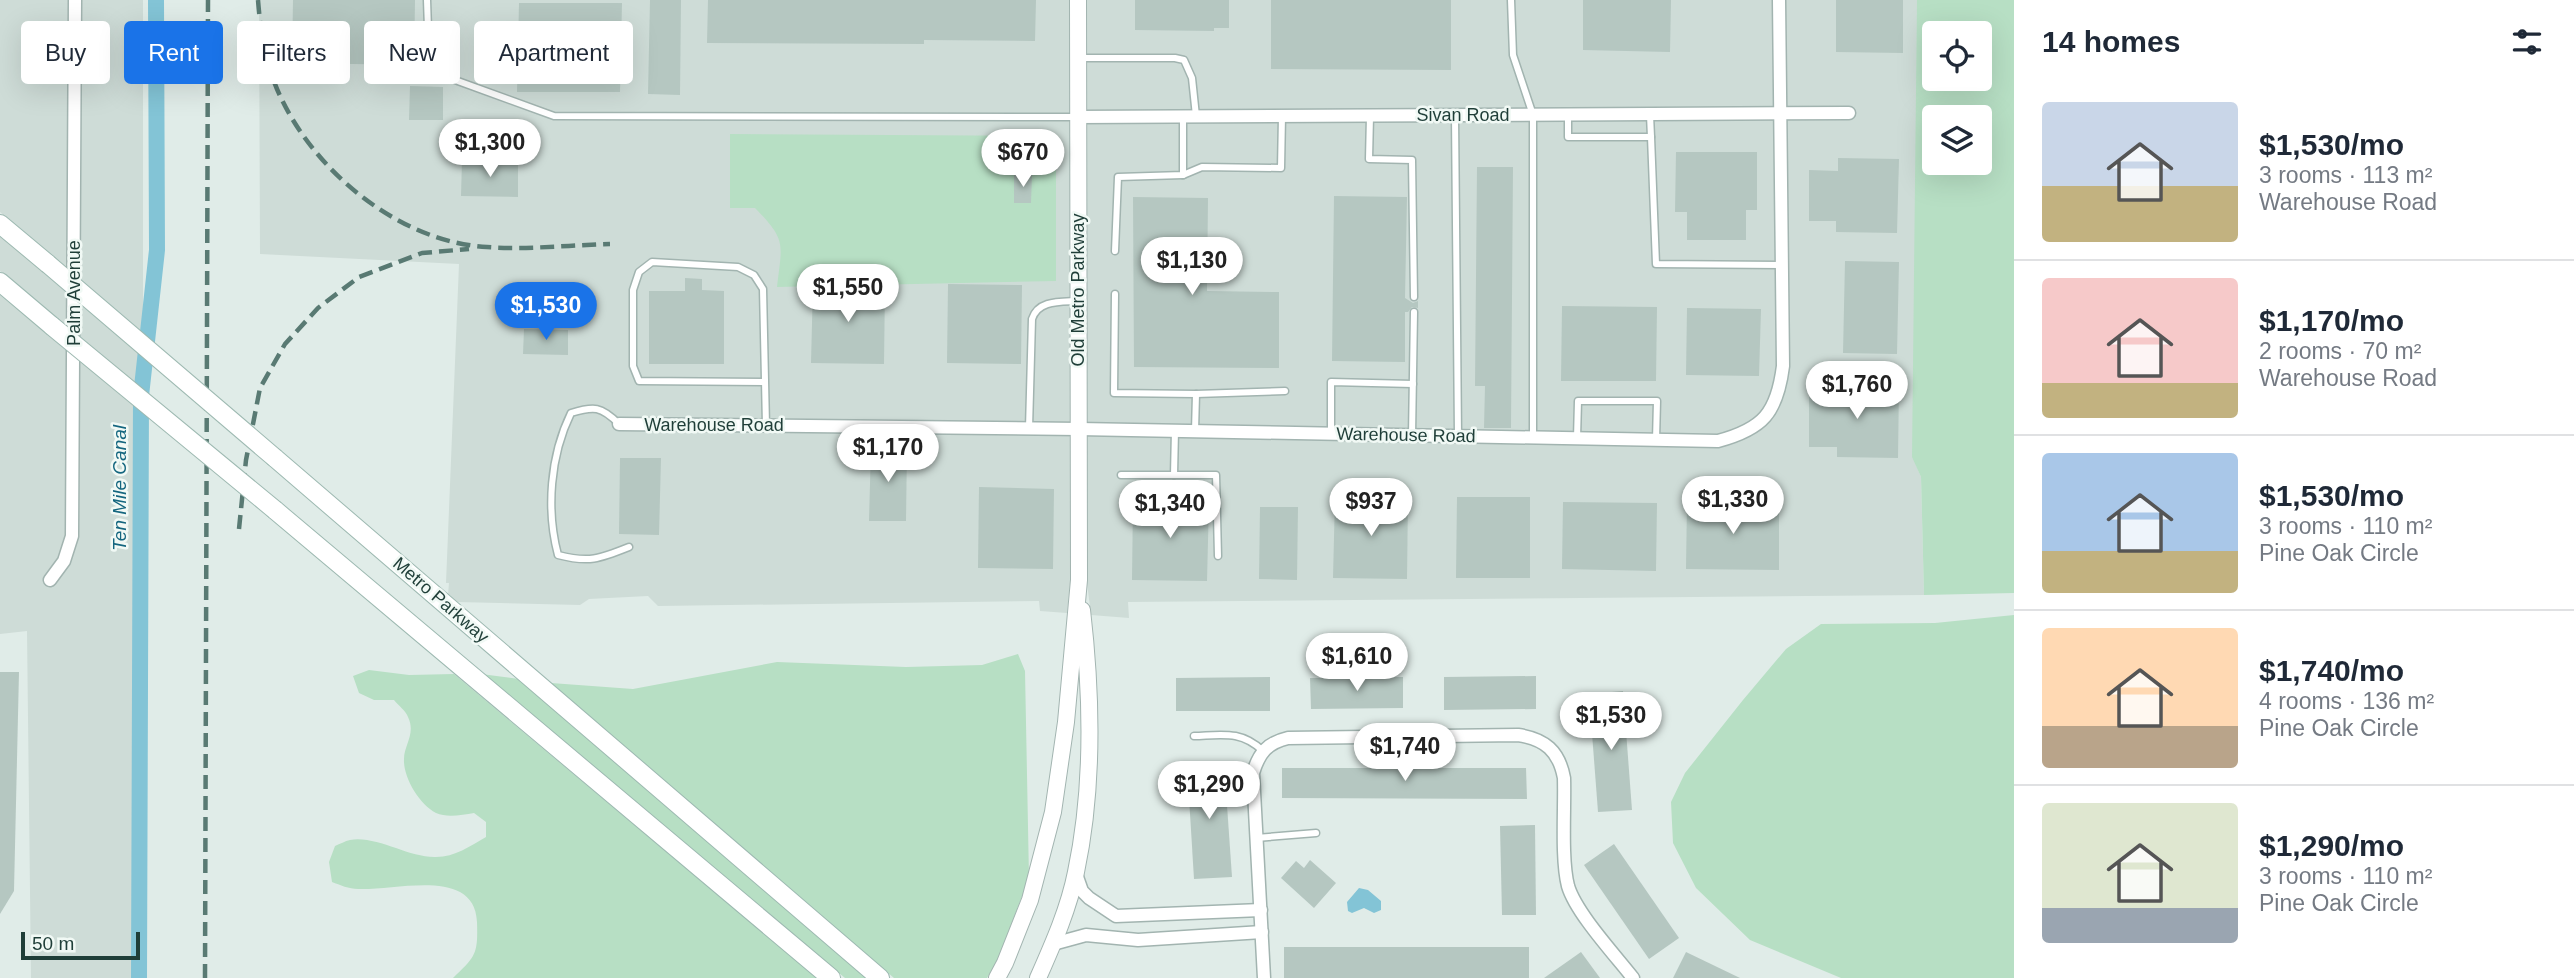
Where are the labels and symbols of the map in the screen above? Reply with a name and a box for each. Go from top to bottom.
street label: Sivan Road [1416,105,1510,125]
pin: $1,300 [433,120,547,179]
pin: $670 [982,130,1064,189]
street label: Old Metro Parkway [1068,213,1088,367]
pin: $1,130 [1135,238,1249,297]
street label: Palm Avenue [64,240,84,346]
pin: $1,550 [791,264,905,324]
pin: $1,530 [489,282,603,342]
pin: $1,760 [1800,362,1914,421]
street label: Warehouse Road [644,415,784,435]
water label: Ten Mile Canal [109,424,130,551]
pin: $1,170 [831,424,945,484]
street label: Warehouse Road [1336,424,1476,446]
pin: $1,330 [1676,476,1790,536]
pin: $937 [1330,478,1412,538]
pin: $1,340 [1113,480,1227,540]
street label: Metro Parkway [389,553,493,647]
pin: $1,610 [1300,634,1414,693]
pin: $1,530 [1554,692,1668,752]
pin: $1,740 [1348,724,1462,783]
pin: $1,290 [1152,762,1266,821]
scale bar [21,929,140,961]

